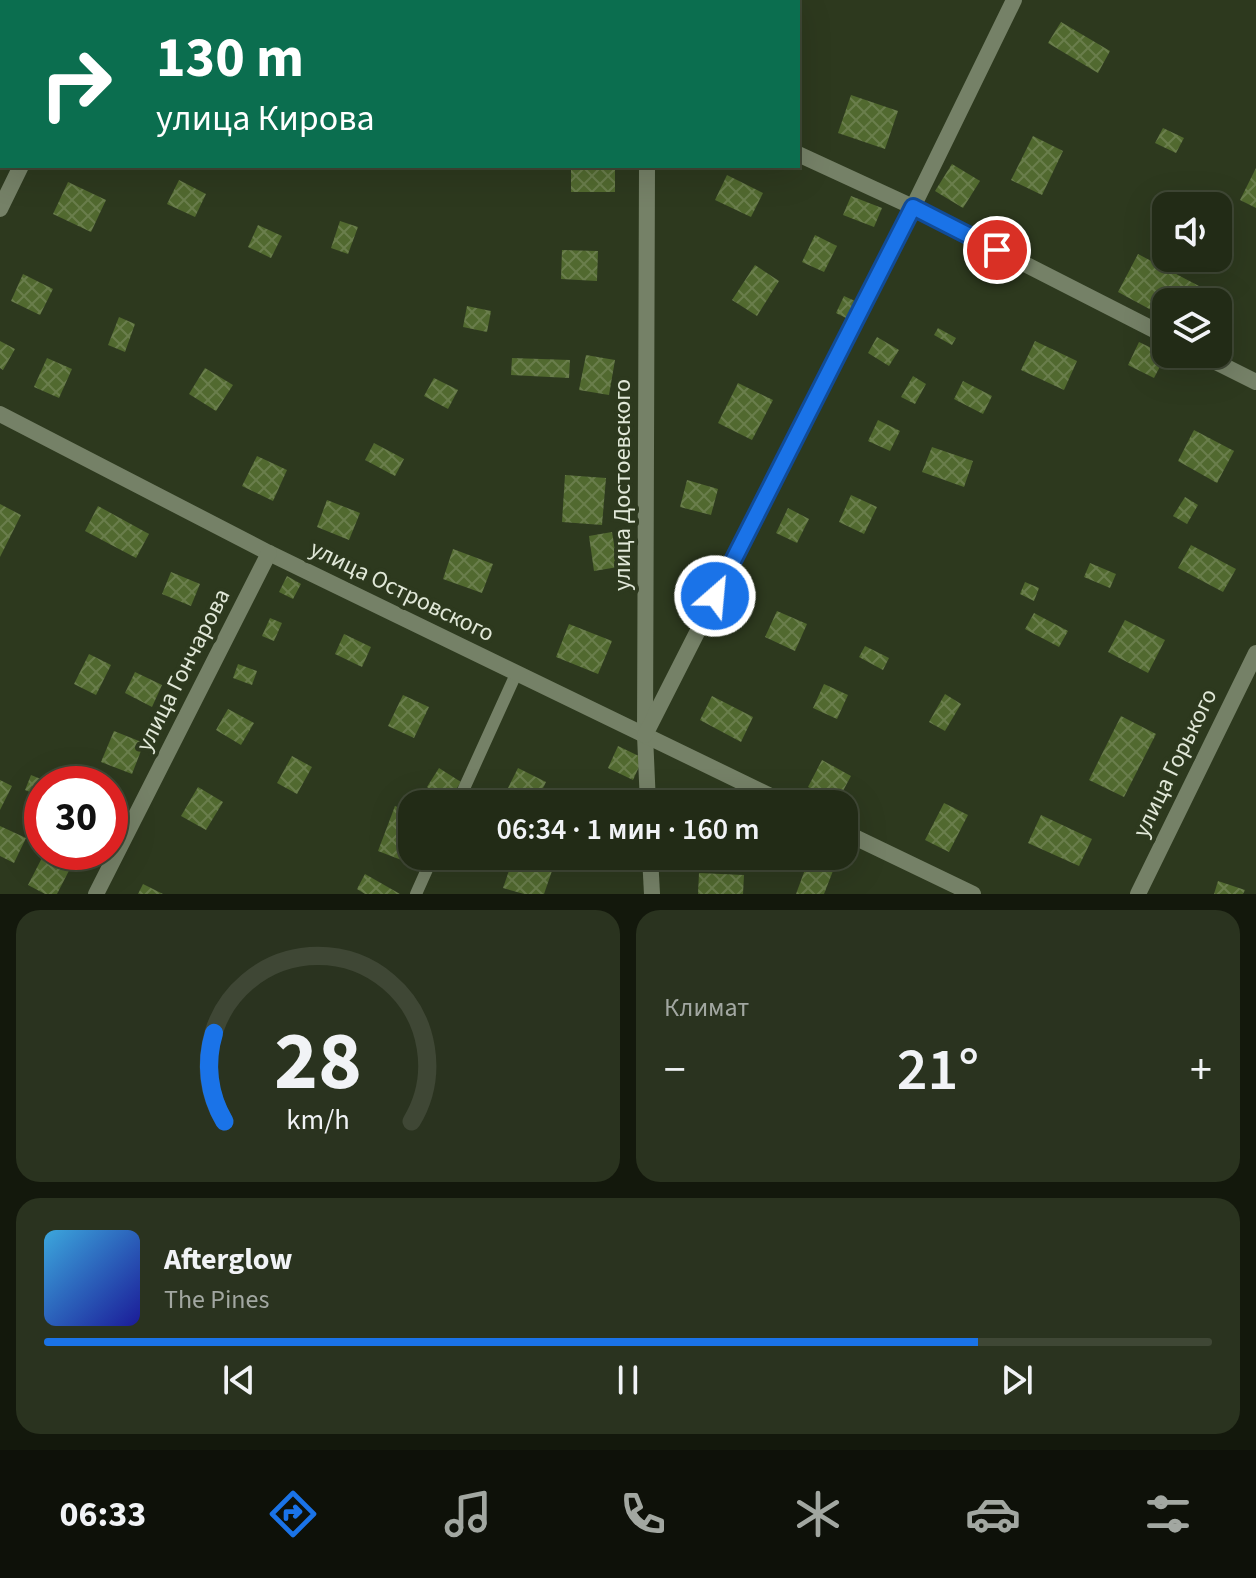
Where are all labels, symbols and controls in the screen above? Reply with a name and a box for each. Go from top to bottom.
text: 130 m [156,19,304,98]
icon: right [24,32,128,136]
text: улица Кирова [156,93,375,144]
map controls [1152,192,1232,368]
button: sound [1152,192,1232,272]
pin [963,216,1031,284]
icon: arrive [975,228,1019,272]
button: layers [1152,288,1232,368]
street label: улица Достоевского [605,379,640,591]
street label: улица Островского [304,531,500,651]
position arrow [673,554,757,638]
street label: улица Гончарова [127,582,239,758]
street label: улица Горького [1124,683,1226,843]
speed limit sign: 30 [24,766,128,870]
text: 06:34 · 1 мин · 160 m [497,808,759,851]
text: Климат [664,989,749,1026]
text: 28 [274,1003,362,1121]
text: 21° [897,1028,979,1113]
text: − [664,1039,686,1102]
text: + [1190,1039,1212,1102]
text: km/h [286,1100,350,1140]
text: Afterglow [164,1238,292,1281]
text: The Pines [164,1281,269,1318]
icon: previous [217,1358,261,1402]
icon: pause [606,1358,650,1402]
icon: next [995,1358,1039,1402]
icon: directions [265,1486,321,1542]
icon: music [440,1486,496,1542]
icon: phone [615,1486,671,1542]
icon: climate [790,1486,846,1542]
icon: car [965,1486,1021,1542]
icon: filters [1140,1486,1196,1542]
text: 06:33 [60,1489,146,1540]

